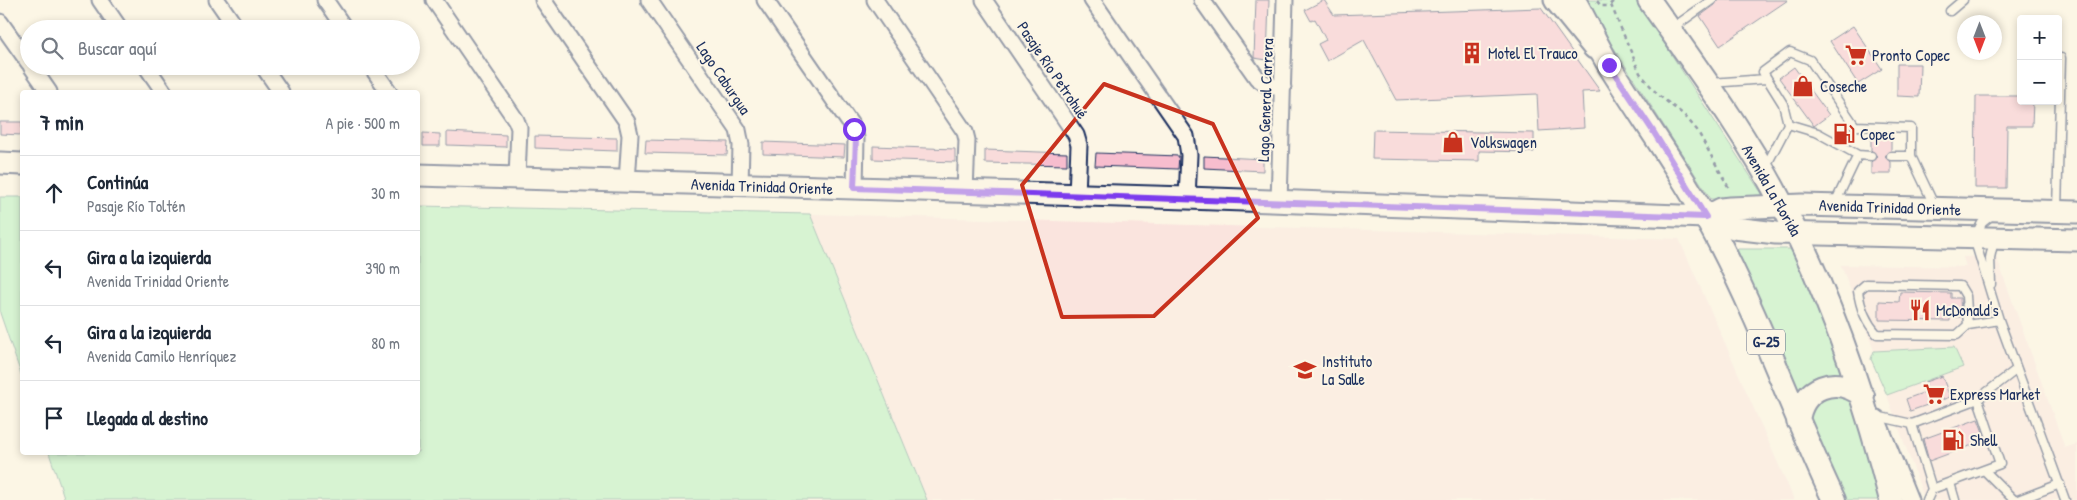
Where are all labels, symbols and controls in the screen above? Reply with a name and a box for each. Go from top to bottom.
north arrow [1957,15,2002,60]
map controls [2017,15,2062,105]
button: + [2017,15,2062,60]
street label: Pasaje Río Petrohué [1012,17,1094,123]
search box [20,20,420,75]
icon: search [38,34,66,62]
text: Buscar aquí [78,35,157,61]
street label: Lago Caburgua [692,37,756,119]
street label: Lago General Carrera [1252,38,1278,162]
building icon: Motel El Trauco [1459,40,1485,66]
place label: Motel El Trauco [1488,42,1578,64]
supermarket icon: Pronto Copec [1843,42,1869,68]
place label: Pronto Copec [1872,44,1951,66]
route end [1598,54,1621,77]
button: − [2017,60,2062,105]
shop icon: Coseche [1790,73,1816,99]
place label: Coseche [1820,75,1868,97]
text: 7 min [40,108,84,137]
text: A pie · 500 m [325,112,400,134]
route start [843,118,866,141]
fuel station icon: Copec [1831,121,1857,147]
place label: Copec [1860,123,1895,145]
shop icon: Volkswagen [1440,129,1466,155]
place label: Volkswagen [1470,131,1537,153]
street label: Avenida La Florida [1737,140,1807,240]
text: Continúa [87,169,148,195]
street label: Avenida Trinidad Oriente [691,173,834,199]
icon: ahead [40,179,68,207]
text: 30 m [371,182,400,204]
street label: Avenida Trinidad Oriente [1819,194,1962,220]
text: Pasaje Río Toltén [87,195,185,217]
text: Gira a la izquierda [87,244,211,270]
icon: left [40,254,68,282]
text: 390 m [365,257,400,279]
text: Avenida Trinidad Oriente [87,270,229,292]
restaurant icon: McDonald's [1907,297,1933,323]
place label: McDonald's [1936,299,1999,321]
text: Gira a la izquierda [87,319,211,345]
icon: left [40,329,68,357]
road number: G-25 [1747,330,1785,354]
text: 80 m [371,332,400,354]
text: Avenida Camilo Henríquez [87,345,236,367]
place label: Instituto La Salle [1322,350,1373,390]
school or university icon: Instituto La Salle [1292,357,1318,383]
supermarket icon: Express Market [1921,381,1947,407]
place label: Express Market [1950,383,2041,405]
icon: arrive [40,404,68,432]
text: Llegada al destino [87,405,208,431]
fuel station icon: Shell [1940,427,1966,453]
place label: Shell [1970,429,1997,451]

